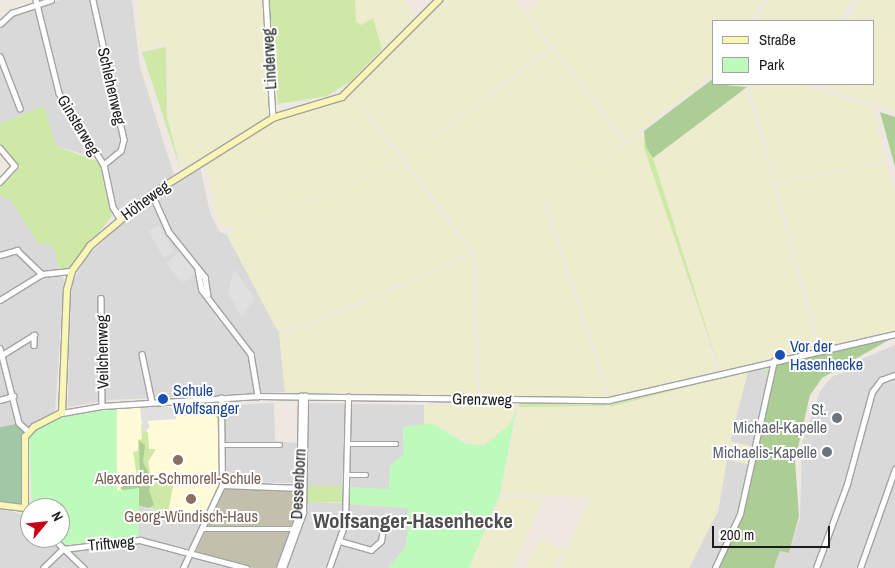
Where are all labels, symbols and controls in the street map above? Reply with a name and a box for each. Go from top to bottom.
legend [712,20,875,85]
street label: Linderweg [258,28,280,90]
text: Straße [759,29,796,50]
street label: Schlehenweg [94,45,130,127]
text: Park [759,54,784,75]
street label: Ginsterweg [53,91,105,159]
street label: Höheweg [117,176,173,224]
street label: Veilchenweg [92,315,112,389]
place label: Vor der Hasenhecke [790,336,863,374]
marker: Vor der Hasenhecke [774,349,786,361]
place label: Schule Wolfsanger [173,380,239,418]
street label: Grenzweg [452,389,512,409]
marker: Schule Wolfsanger [157,393,169,405]
place label: St. Michael-Kapelle [733,399,827,437]
marker: St. Michael-Kapelle [831,412,843,424]
place label: Michaelis-Kapelle [713,442,817,462]
marker: Michaelis-Kapelle [821,446,833,458]
street label: Dessenborn [287,448,309,520]
marker: Alexander-Schmorell-Schule [172,454,184,466]
place label: Alexander-Schmorell-Schule [95,468,261,488]
marker: Georg-Wündisch-Haus [185,493,197,505]
north arrow [20,498,70,548]
place label: Georg-Wündisch-Haus [124,506,258,526]
district label: Wolfsanger-Hasenhecke [313,508,513,534]
text: N [47,509,67,524]
scale bar [715,516,832,548]
text: 200 m [720,524,754,545]
street label: Triftweg [87,531,135,555]

